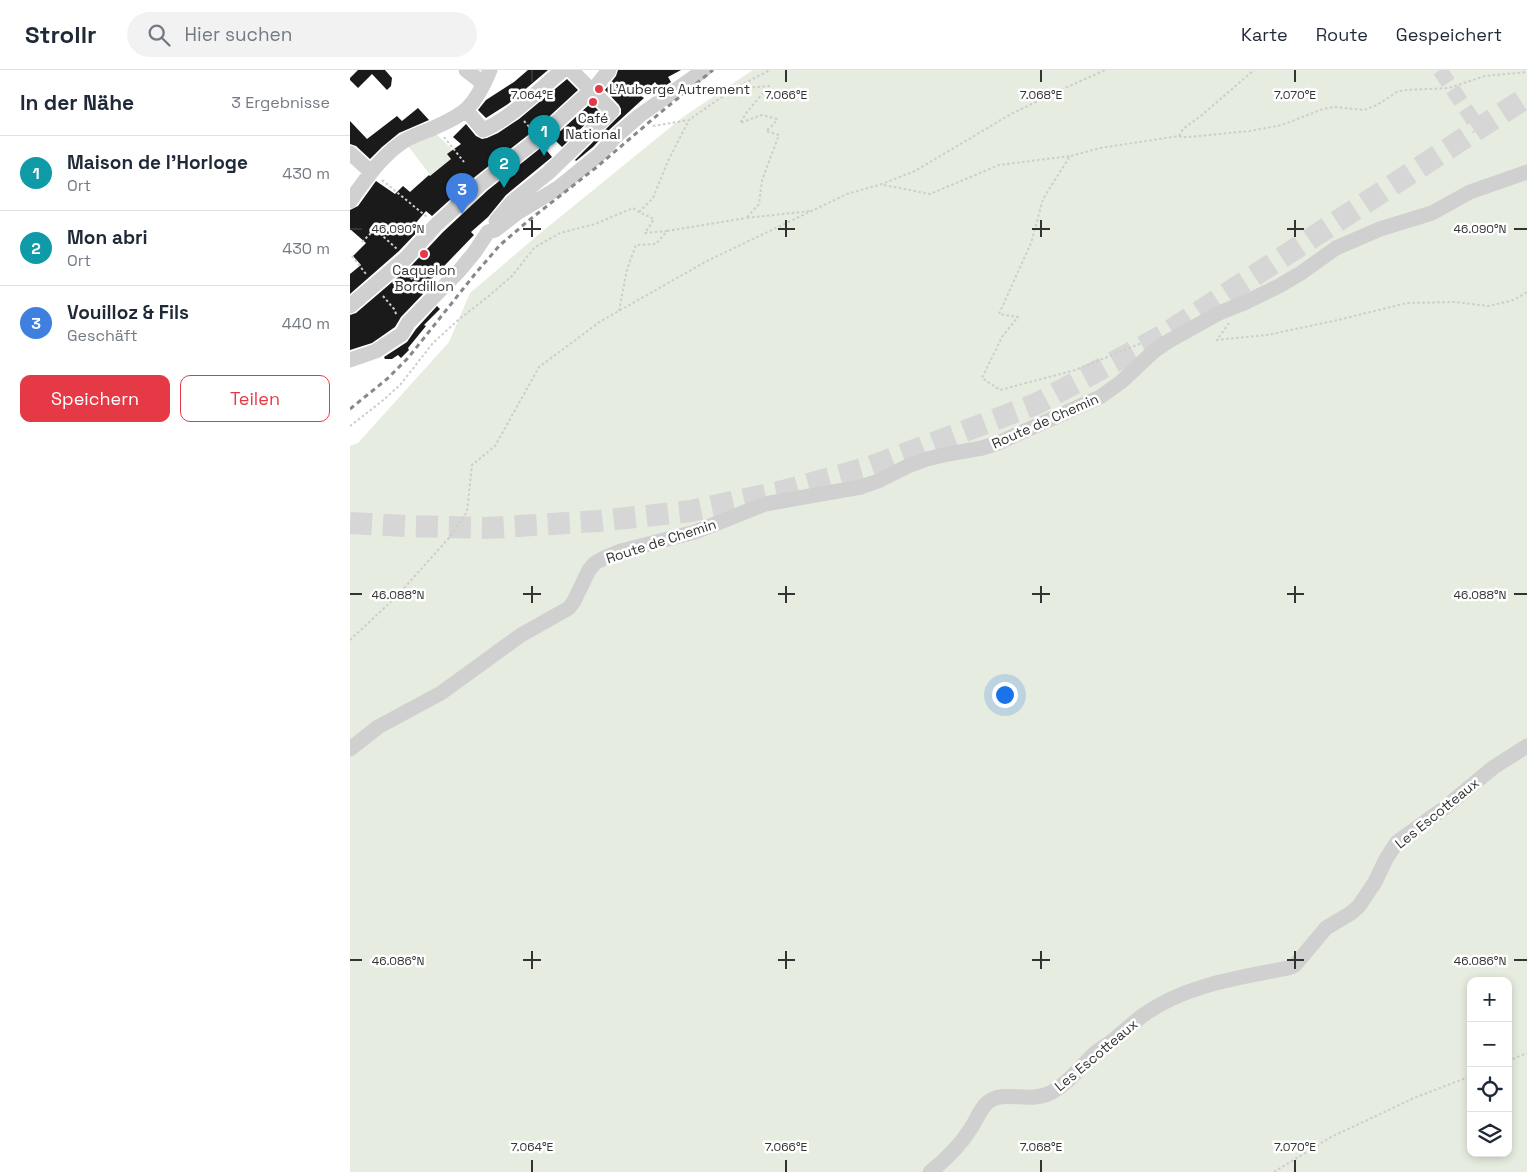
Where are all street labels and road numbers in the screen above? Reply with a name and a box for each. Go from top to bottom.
street label: Route de Chemin [989,389,1101,453]
street label: Route de Chemin [604,515,718,567]
street label: Les Escotteaux [1391,774,1483,852]
street label: Les Escotteaux [1051,1015,1141,1095]

